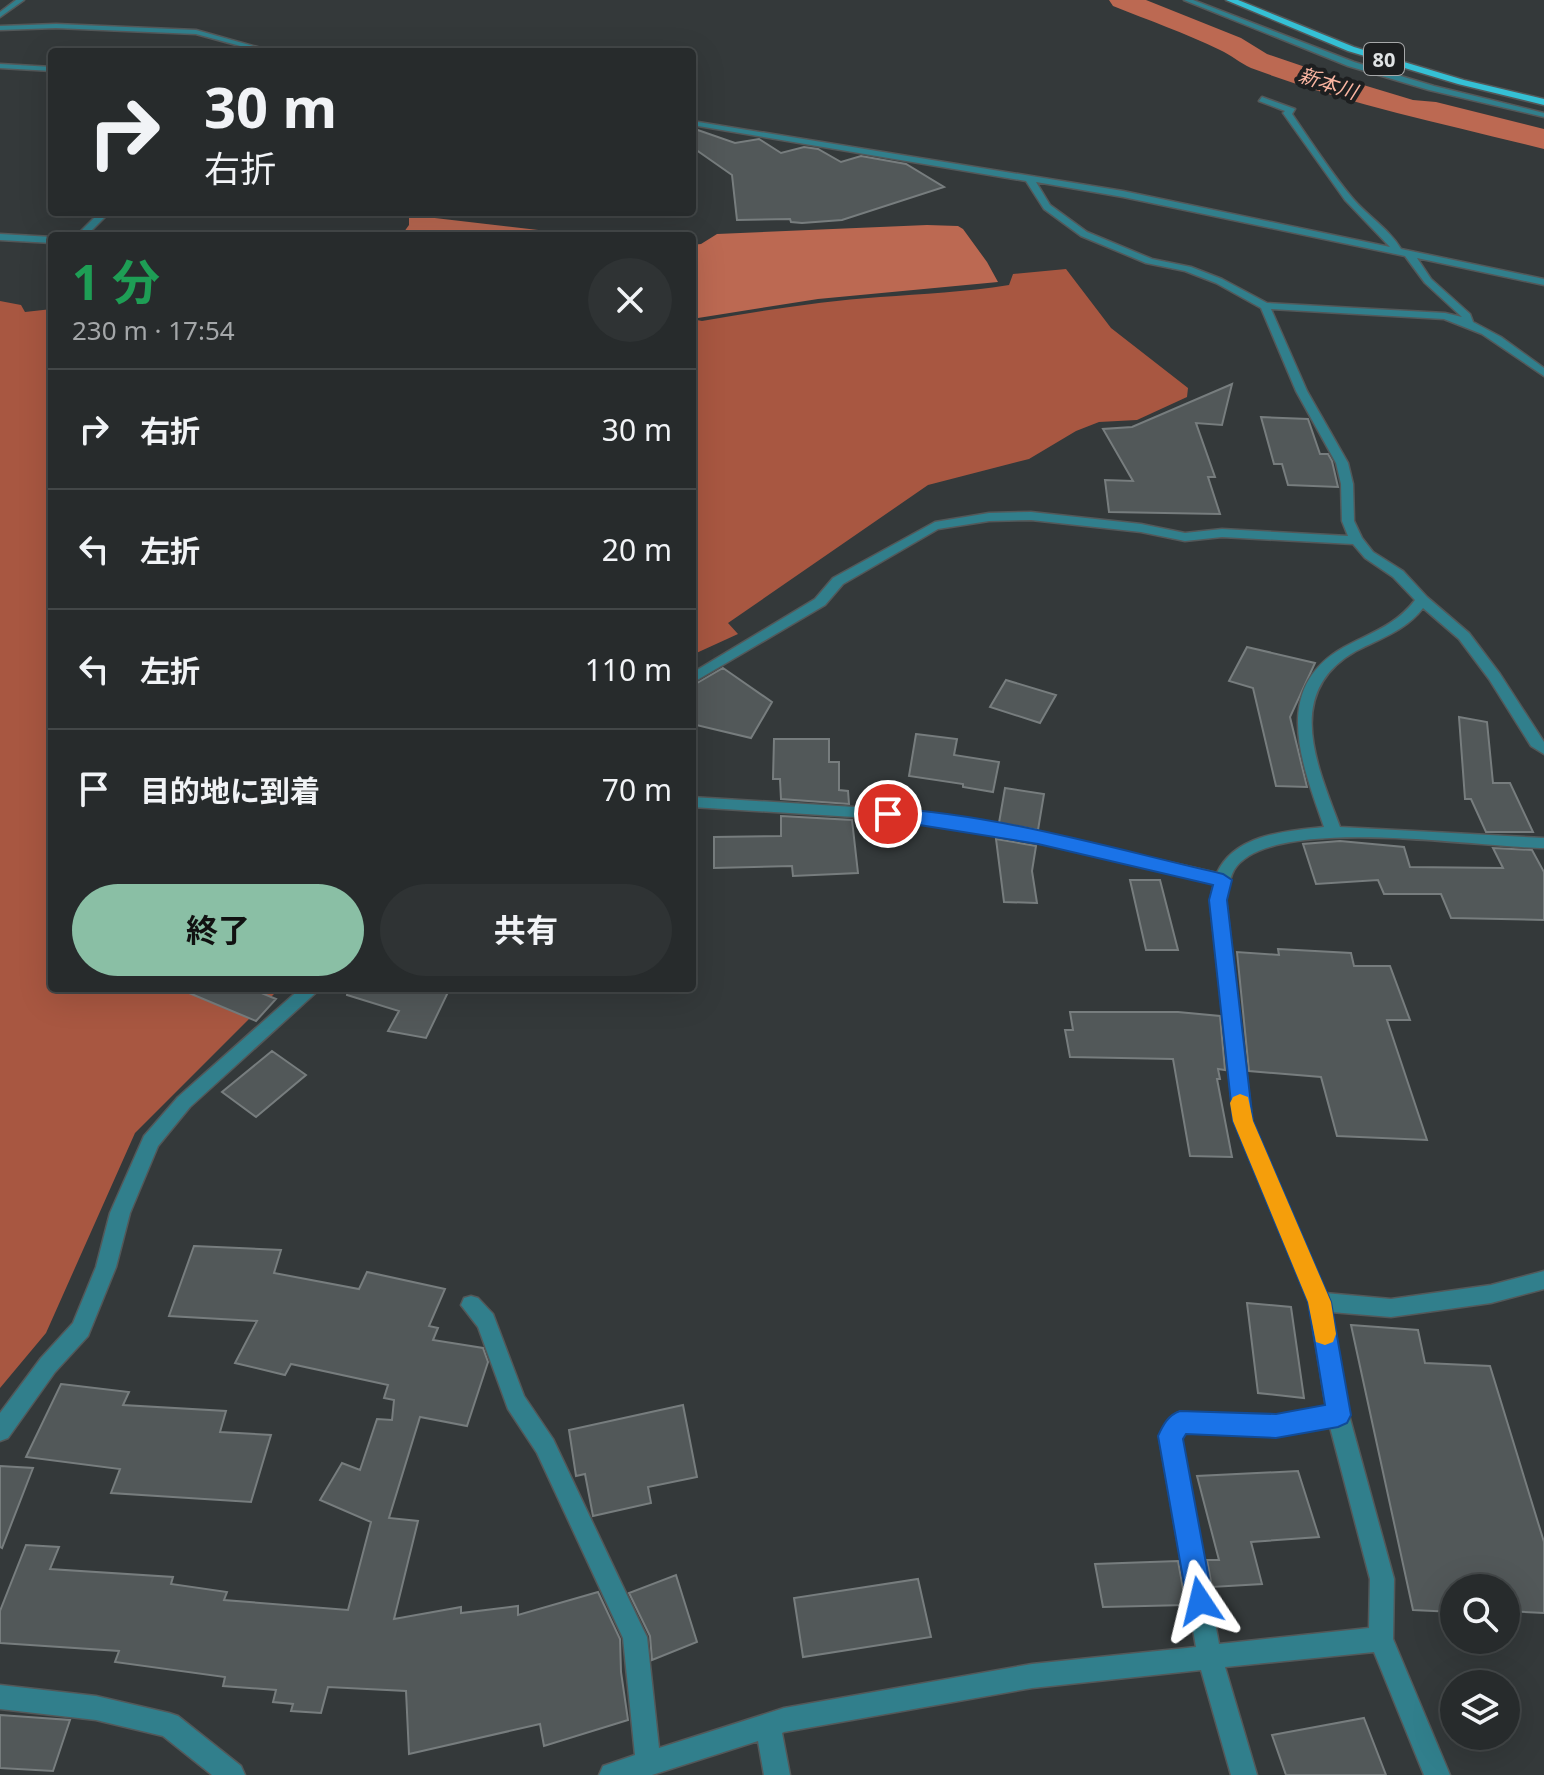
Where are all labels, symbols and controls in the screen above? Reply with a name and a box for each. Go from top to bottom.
road number: 80 [1364,43,1404,75]
water label: 新本川 [1295,61,1363,106]
text: 30 m [204,68,337,144]
icon: right [72,80,176,184]
text: 右折 [204,144,276,193]
text: 1 分 [72,249,160,314]
button: close [588,258,672,342]
text: 230 m · 17:54 [72,312,235,348]
icon: right [72,407,116,451]
text: 30 m [602,409,672,450]
text: 右折 [140,410,200,451]
icon: left [72,527,116,571]
text: 20 m [602,529,672,570]
text: 左折 [140,530,200,571]
icon: left [72,647,116,691]
text: 110 m [585,649,672,690]
text: 左折 [140,650,200,691]
icon: arrive [72,767,116,811]
text: 70 m [602,769,672,810]
text: 目的地に到着 [140,770,320,811]
pin [854,780,922,848]
icon: arrive [866,792,910,836]
button: 終了 [72,884,364,976]
button: 共有 [380,884,672,976]
position arrow [1158,1559,1242,1643]
map controls [1440,1574,1520,1750]
button: search [1440,1574,1520,1654]
button: layers [1440,1670,1520,1750]

